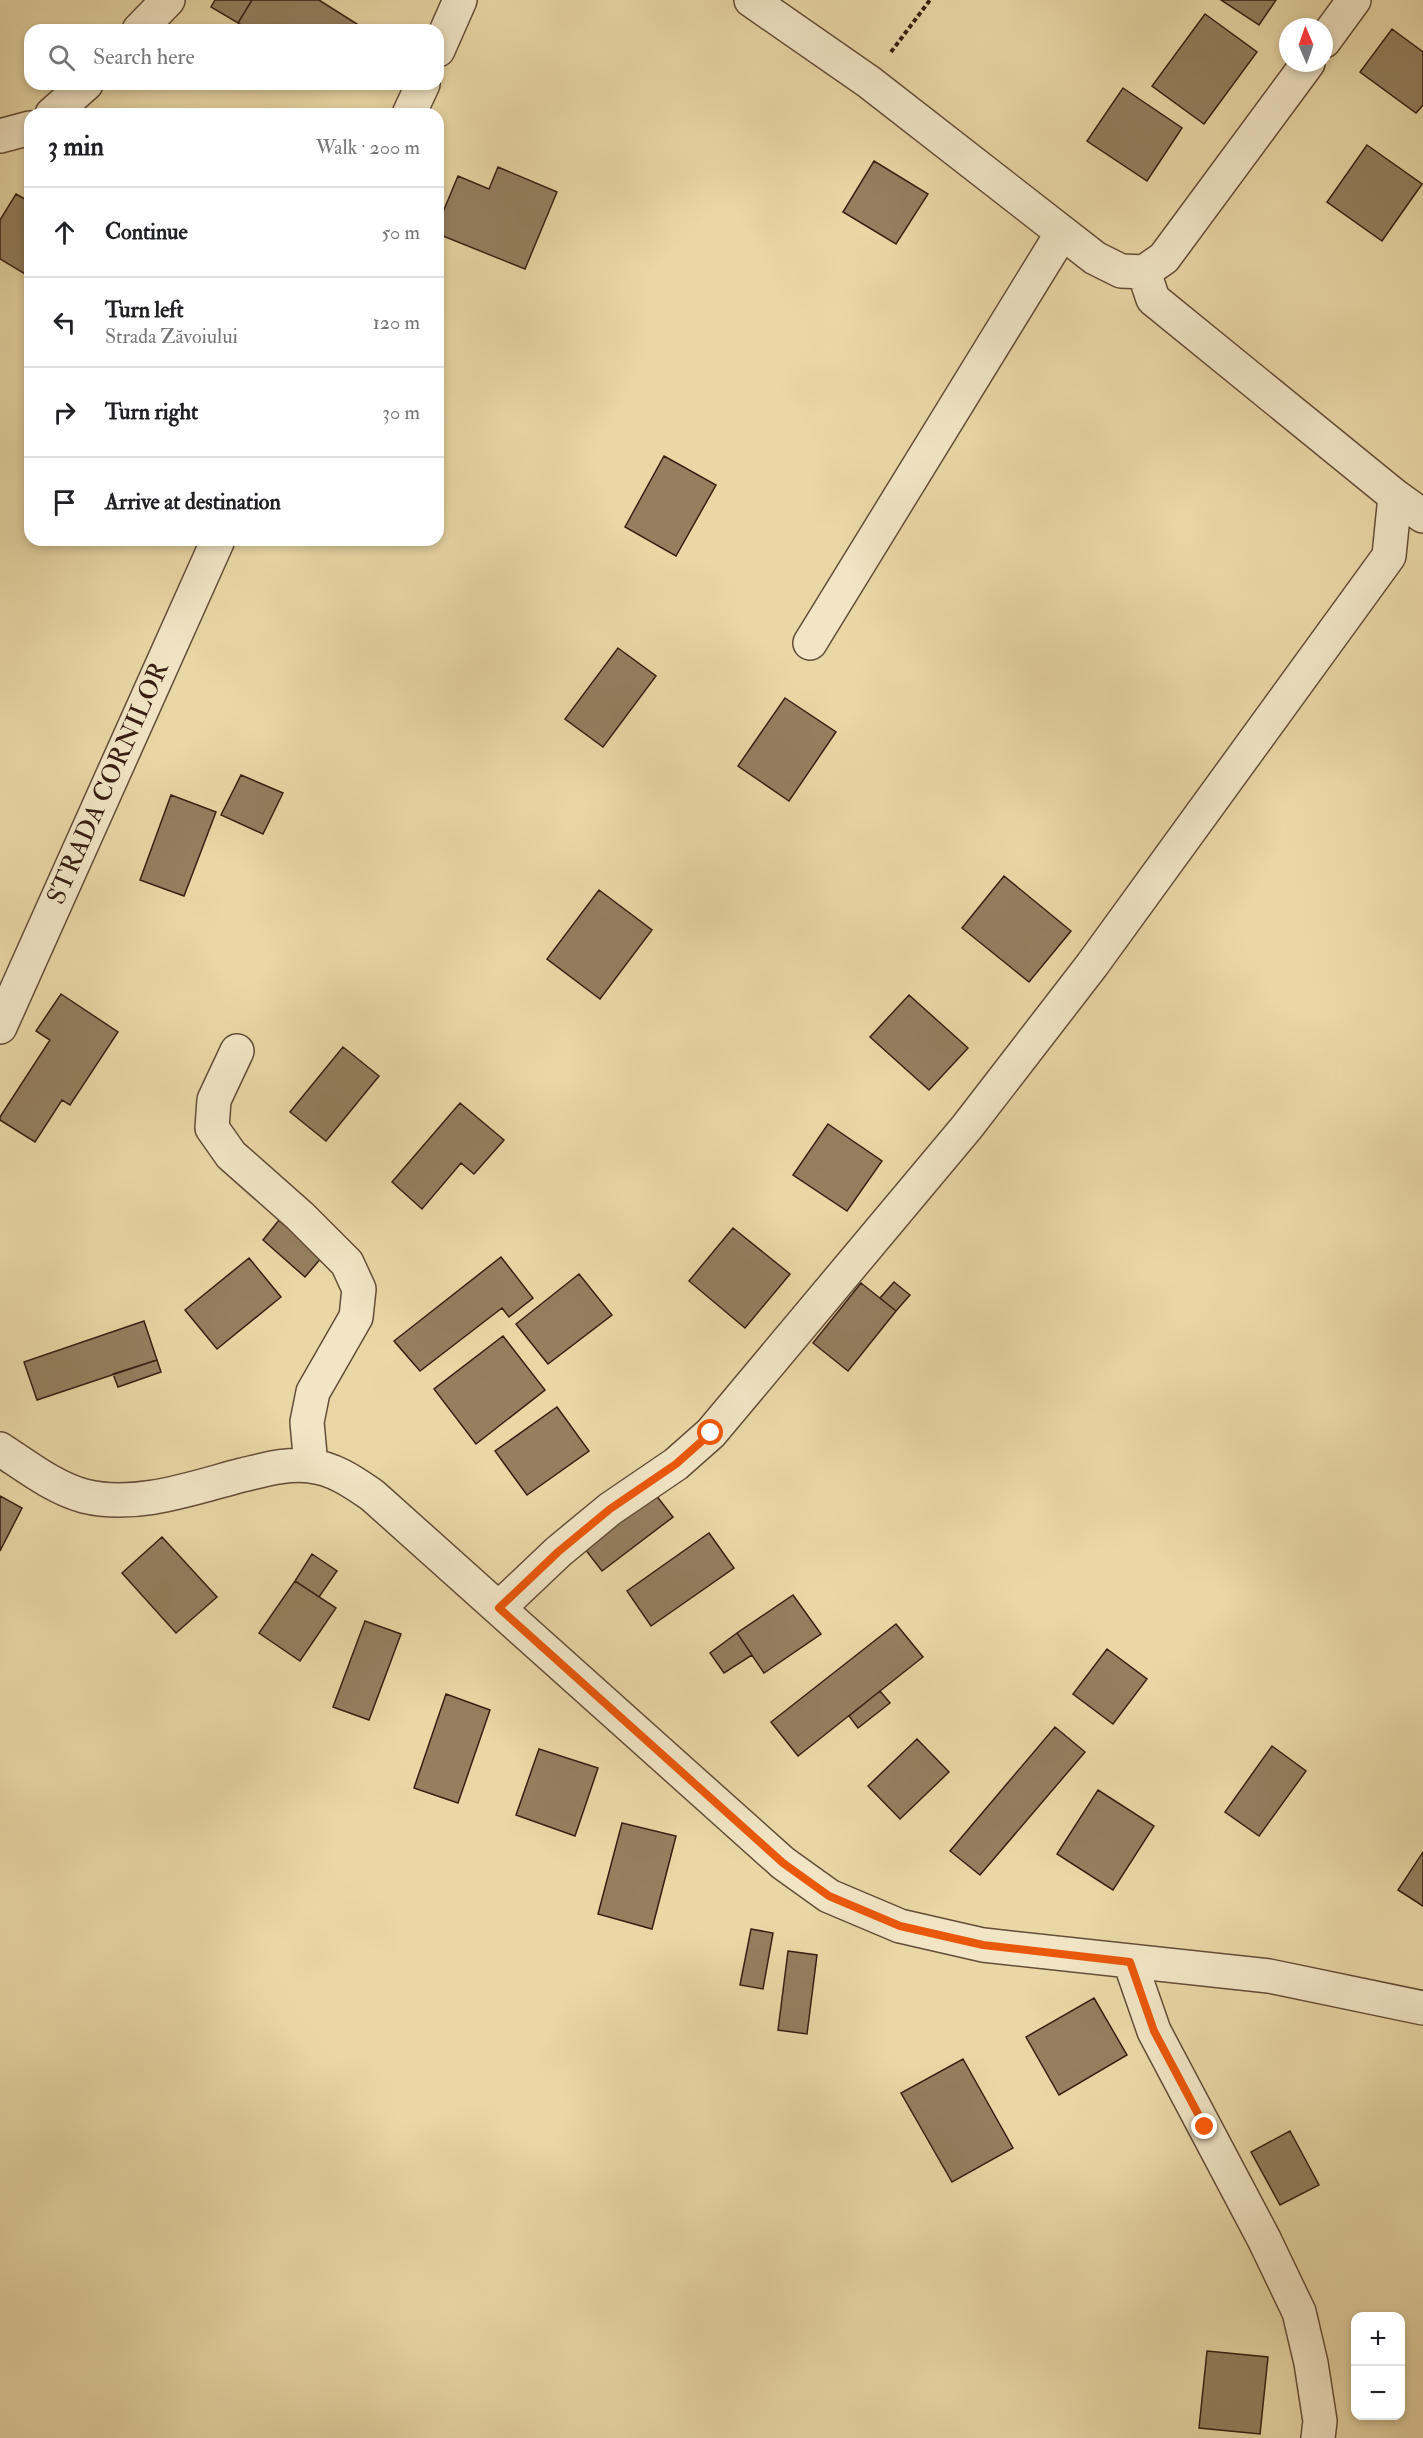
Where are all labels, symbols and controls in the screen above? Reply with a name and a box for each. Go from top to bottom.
north arrow [1279,18,1333,72]
search box [24,24,444,90]
icon: search [45,41,78,74]
text: Search here [93,43,195,71]
text: 3 min [48,131,104,163]
text: Walk · 200 m [316,135,420,160]
icon: ahead [48,216,81,249]
text: Continue [105,218,188,246]
text: 50 m [381,220,420,245]
text: Turn left [105,296,184,324]
icon: left [48,306,81,339]
text: 120 m [373,310,420,335]
text: Strada Zăvoiului [105,324,238,349]
icon: right [48,396,81,429]
text: Turn right [105,398,198,426]
text: 30 m [382,400,420,425]
icon: arrive [48,486,81,519]
text: Arrive at destination [105,488,281,516]
street label: STRADA CORNILOR [40,655,177,909]
route start [697,1419,723,1445]
route end [1191,2113,1217,2139]
map controls [1351,2312,1405,2420]
button: + [1351,2312,1405,2366]
button: − [1351,2366,1405,2420]

